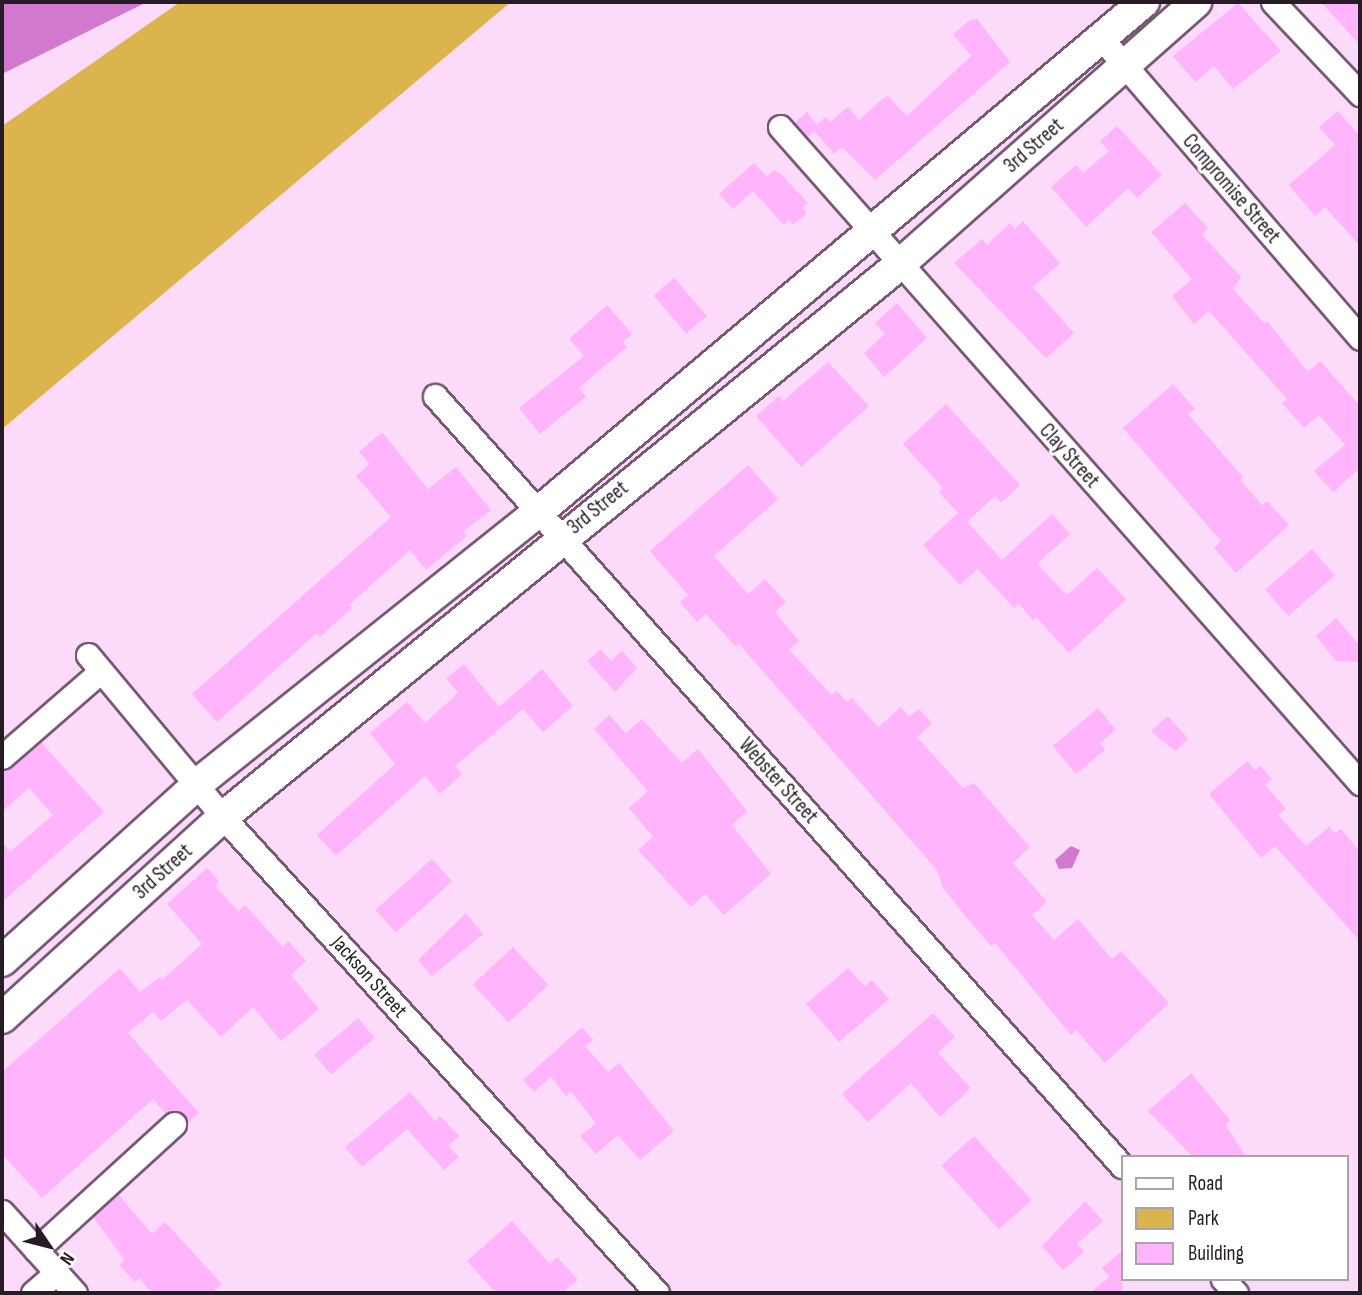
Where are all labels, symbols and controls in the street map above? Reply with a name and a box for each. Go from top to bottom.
street label: 3rd Street [999,113,1069,179]
street label: Compromise Street [1177,129,1285,249]
street label: Clay Street [1034,419,1104,493]
street label: 3rd Street [563,476,633,540]
street label: Webster Street [733,733,823,829]
street label: 3rd Street [128,839,198,905]
street label: Jackson Street [326,931,412,1023]
legend [1120,1155,1348,1281]
text: Road [1188,1171,1223,1196]
text: Park [1188,1206,1219,1231]
north arrow [14,1211,84,1281]
text: Building [1188,1241,1244,1266]
text: N [54,1248,79,1269]

